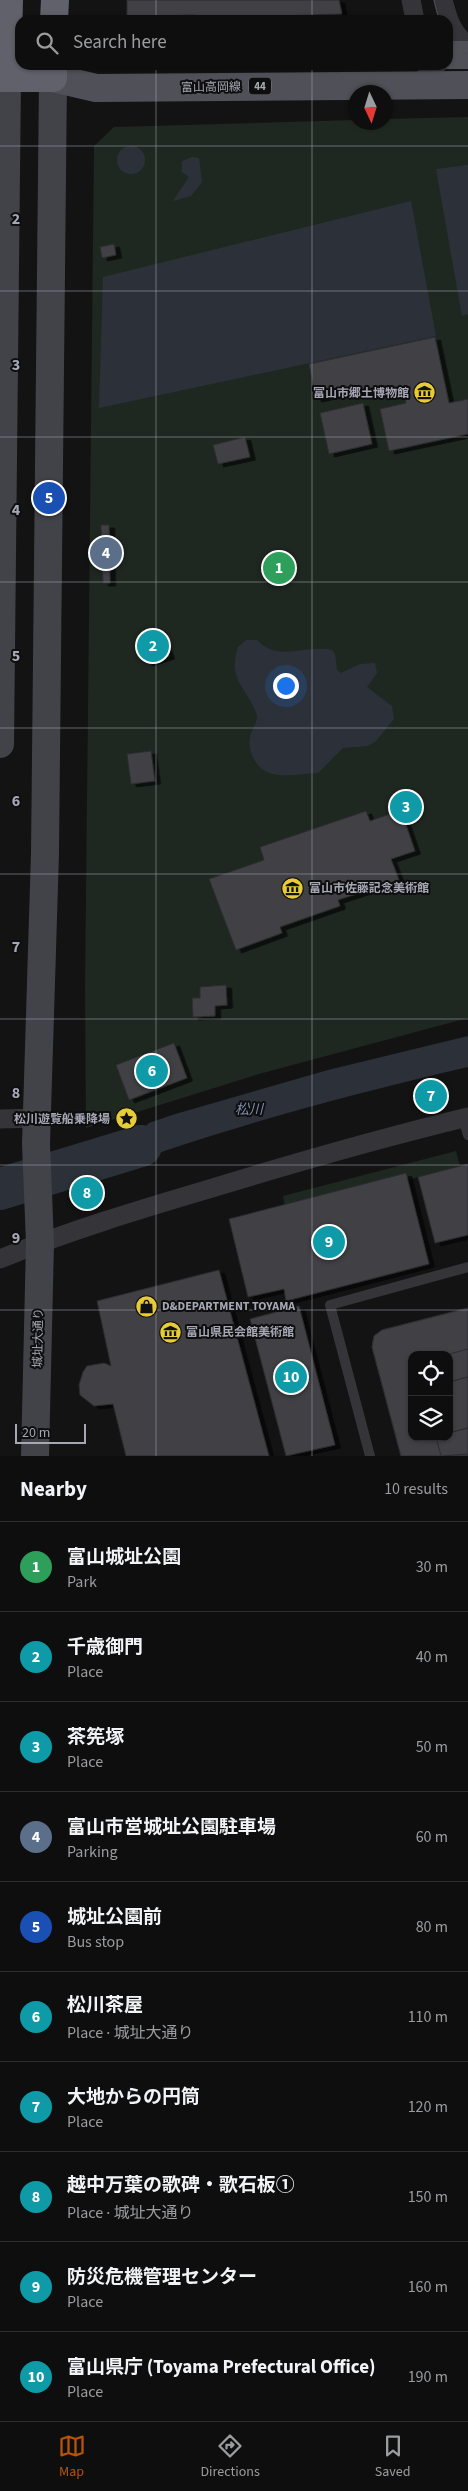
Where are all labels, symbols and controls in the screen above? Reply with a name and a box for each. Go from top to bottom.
search box [15,15,453,70]
icon: search [33,29,61,57]
text: Search here [73,29,167,56]
street label: 富山高岡線 [181,78,241,97]
road number: 44 [249,78,271,94]
north arrow [348,85,393,130]
text: 2 [12,208,20,230]
text: 3 [12,354,20,376]
museum icon: 富山市郷土博物館 [413,381,437,405]
place label: 富山市郷土博物館 [313,385,409,402]
pin: 5 [33,479,65,517]
text: 4 [12,499,21,521]
pin: 4 [90,534,122,572]
pin: 1 [263,549,295,587]
pin: 2 [137,627,169,665]
text: 5 [12,645,20,667]
your location [273,673,299,699]
pin: 3 [390,788,422,826]
text: 6 [12,790,20,812]
museum icon: 富山市佐藤記念美術館 [281,876,305,900]
place label: 富山市佐藤記念美術館 [309,880,429,897]
text: 7 [12,936,20,958]
pin: 6 [136,1052,168,1090]
pin: 7 [415,1077,447,1115]
text: 8 [12,1082,20,1104]
water label: 松川 [235,1100,265,1120]
place icon: 松川遊覧船乗降場 [114,1107,138,1131]
place label: 松川遊覧船乗降場 [14,1111,110,1128]
pin: 8 [71,1174,103,1212]
pin: 9 [313,1223,345,1261]
text: 9 [12,1227,20,1249]
shop icon: D&DEPARTMENT TOYAMA [134,1294,158,1318]
place label: D&DEPARTMENT TOYAMA [162,1298,295,1315]
street label: 城址大通り [29,1308,48,1368]
museum icon: 富山県民会館美術館 [158,1320,182,1344]
place label: 富山県民会館美術館 [186,1324,294,1341]
map controls [408,1351,453,1441]
button: locate [408,1351,453,1396]
pin: 10 [275,1358,307,1396]
button: layers [408,1396,453,1441]
scale bar [15,1421,86,1444]
text: 20 m [22,1423,50,1443]
text: Nearby [20,1474,87,1504]
text: 10 results [384,1478,448,1500]
text: 富山城址公園 [67,1544,181,1571]
text: 1 [32,1556,40,1578]
text: 30 m [416,1556,448,1578]
text: Park [67,1571,97,1593]
text: 千歳御門 [67,1634,143,1661]
text: 2 [32,1646,40,1668]
text: 40 m [416,1646,448,1668]
text: Place [67,1661,103,1683]
text: 茶筅塚 [67,1724,124,1751]
text: 3 [32,1736,40,1758]
text: 50 m [416,1736,448,1758]
text: Place [67,1751,103,1773]
text: 富山市営城址公園駐車場 [67,1814,276,1841]
text: 4 [32,1826,40,1848]
text: 60 m [416,1826,448,1848]
text: Parking [67,1841,118,1863]
text: 城址公園前 [67,1904,162,1931]
text: 5 [32,1916,40,1938]
text: 80 m [416,1916,448,1938]
text: Bus stop [67,1931,124,1953]
text: 松川茶屋 [67,1992,143,2019]
text: 6 [32,2006,40,2028]
text: 110 m [408,2006,448,2028]
text: Place · 城址大通り [67,2022,193,2044]
text: 大地からの円筒 [67,2084,200,2111]
text: 7 [32,2096,40,2118]
text: 120 m [408,2096,448,2118]
text: Place [67,2111,103,2133]
text: 越中万葉の歌碑・歌石板① [67,2172,295,2199]
text: 8 [32,2186,40,2208]
text: 150 m [408,2186,448,2208]
text: Place · 城址大通り [67,2202,193,2224]
text: 防災危機管理センター [67,2264,257,2291]
text: 9 [32,2276,40,2298]
text: 160 m [408,2276,448,2298]
text: Place [67,2291,103,2313]
text: 富山県庁 (Toyama Prefectural Office) [67,2354,376,2381]
text: 10 [28,2366,44,2388]
text: 190 m [408,2366,448,2388]
text: Place [67,2381,103,2403]
tab: Map [58,2432,86,2482]
tab: Directions [201,2432,260,2482]
tab: Saved [375,2432,410,2482]

